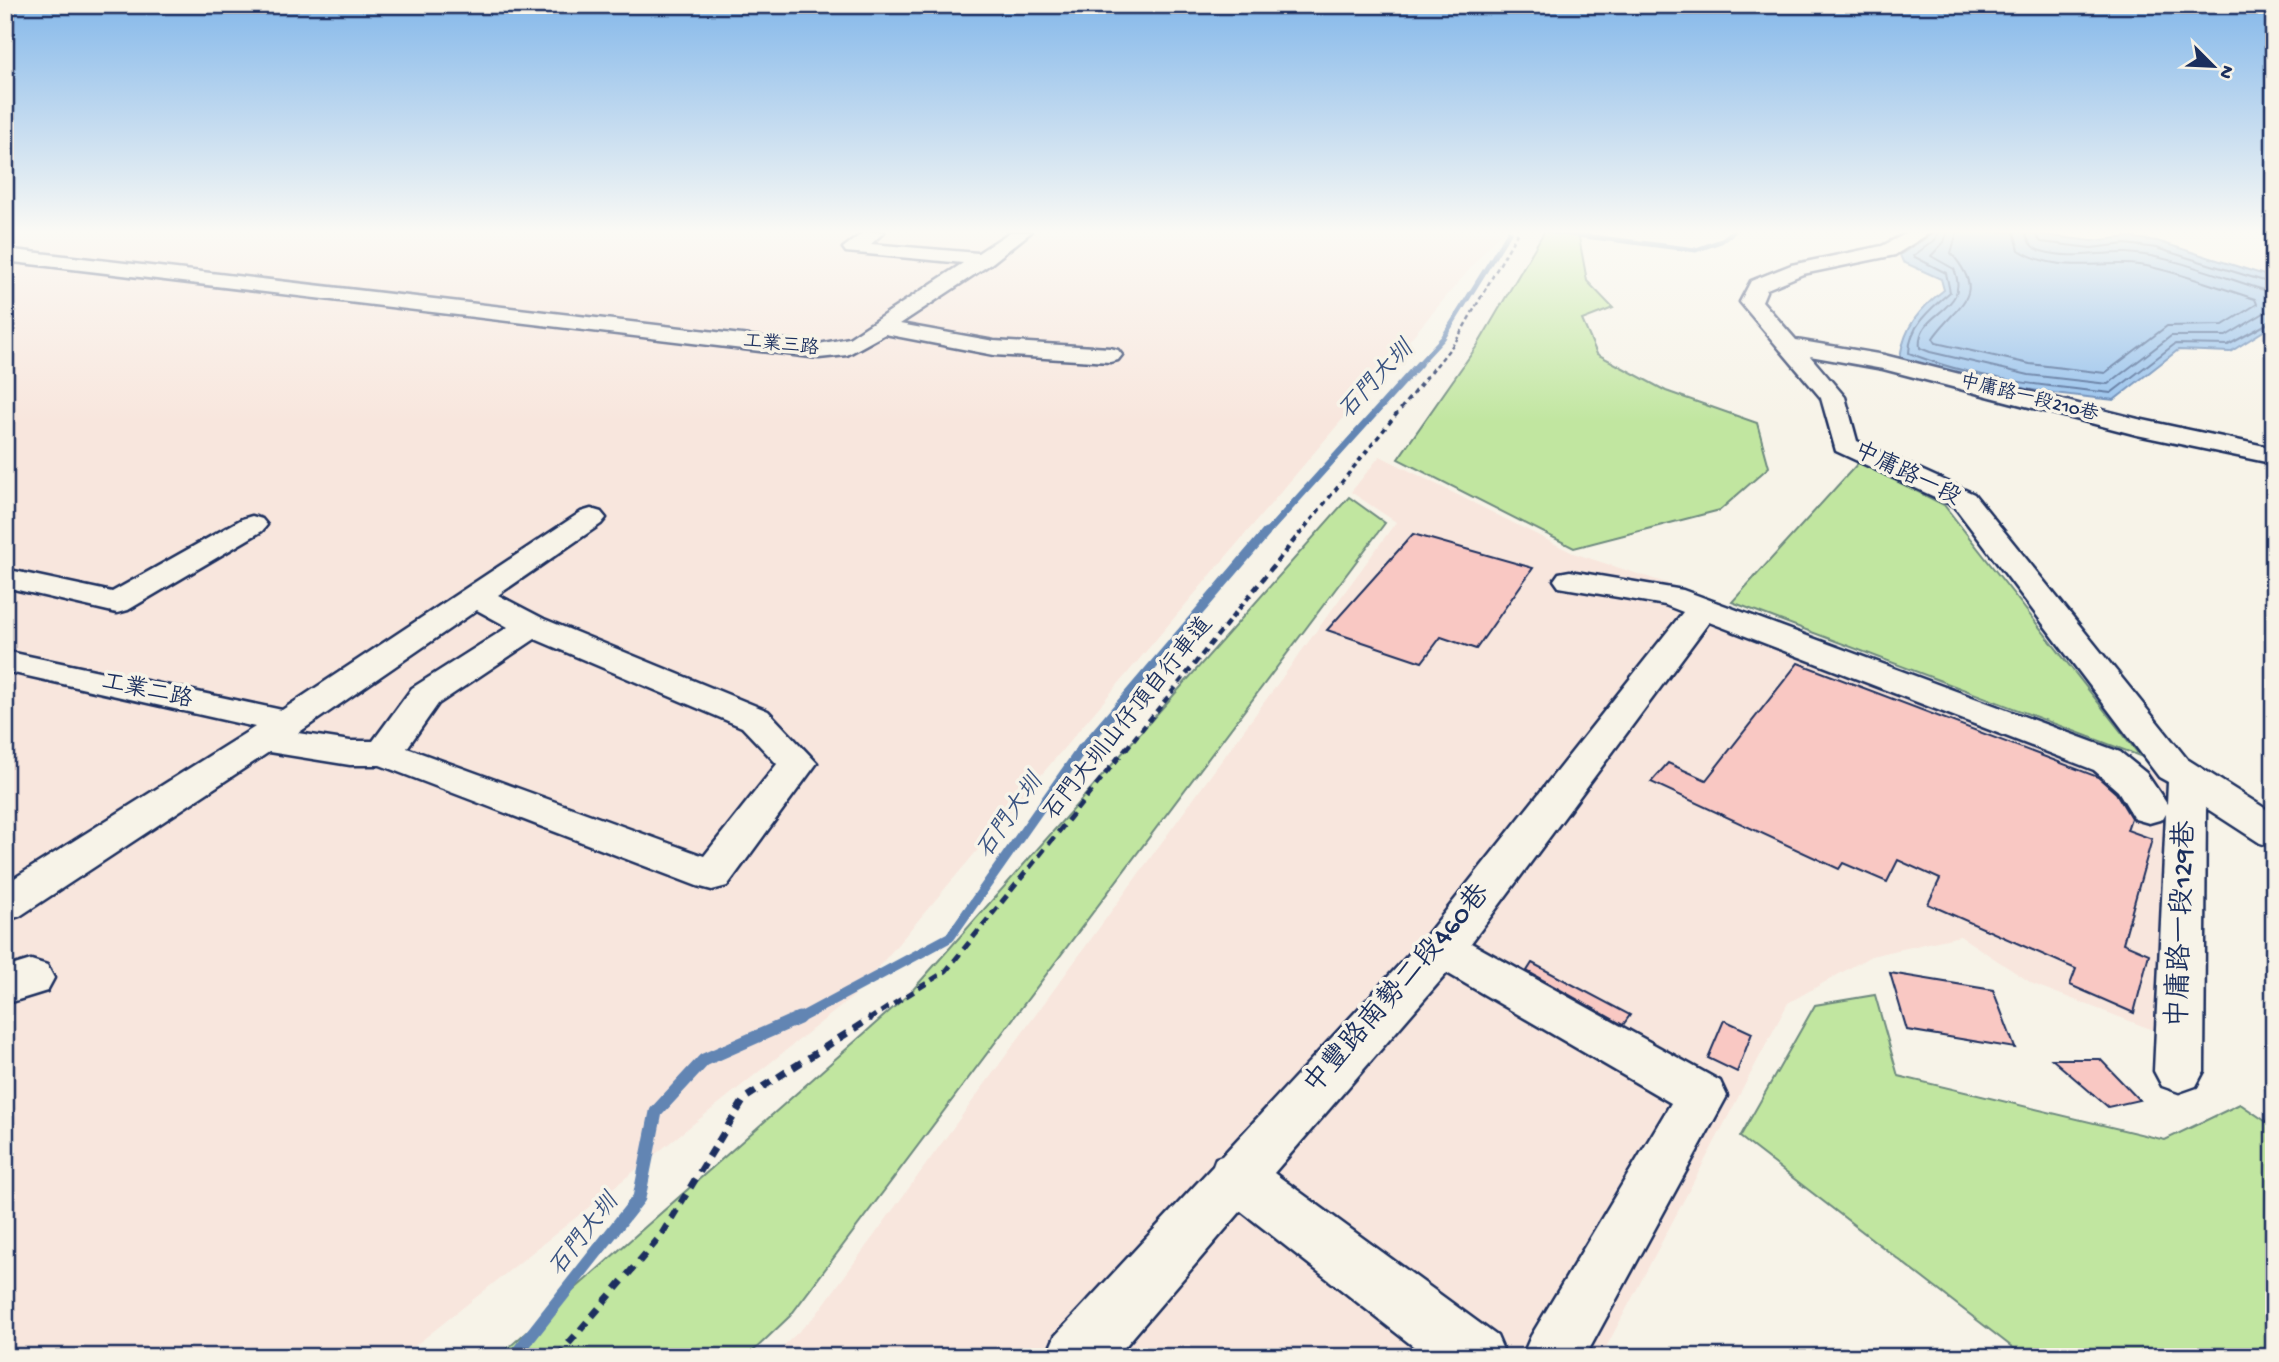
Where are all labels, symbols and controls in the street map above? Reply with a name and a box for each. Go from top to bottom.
north arrow [2178,32,2248,102]
text: N [2212,61,2238,82]
street label: 工業三路 [742,330,820,361]
water label: 石門大圳 [1334,334,1422,426]
street label: 中庸路一段210巷 [1957,370,2101,427]
street label: 中庸路一段 [1849,437,1965,512]
street label: 石門大圳山仔頂自行車道 [1038,612,1219,826]
street label: 工業二路 [99,668,195,715]
water label: 石門大圳 [972,767,1052,865]
street label: 中庸路一段129巷 [2161,819,2203,1028]
street label: 中豐路南勢二段460巷 [1296,876,1499,1102]
water label: 石門大圳 [544,1187,628,1283]

